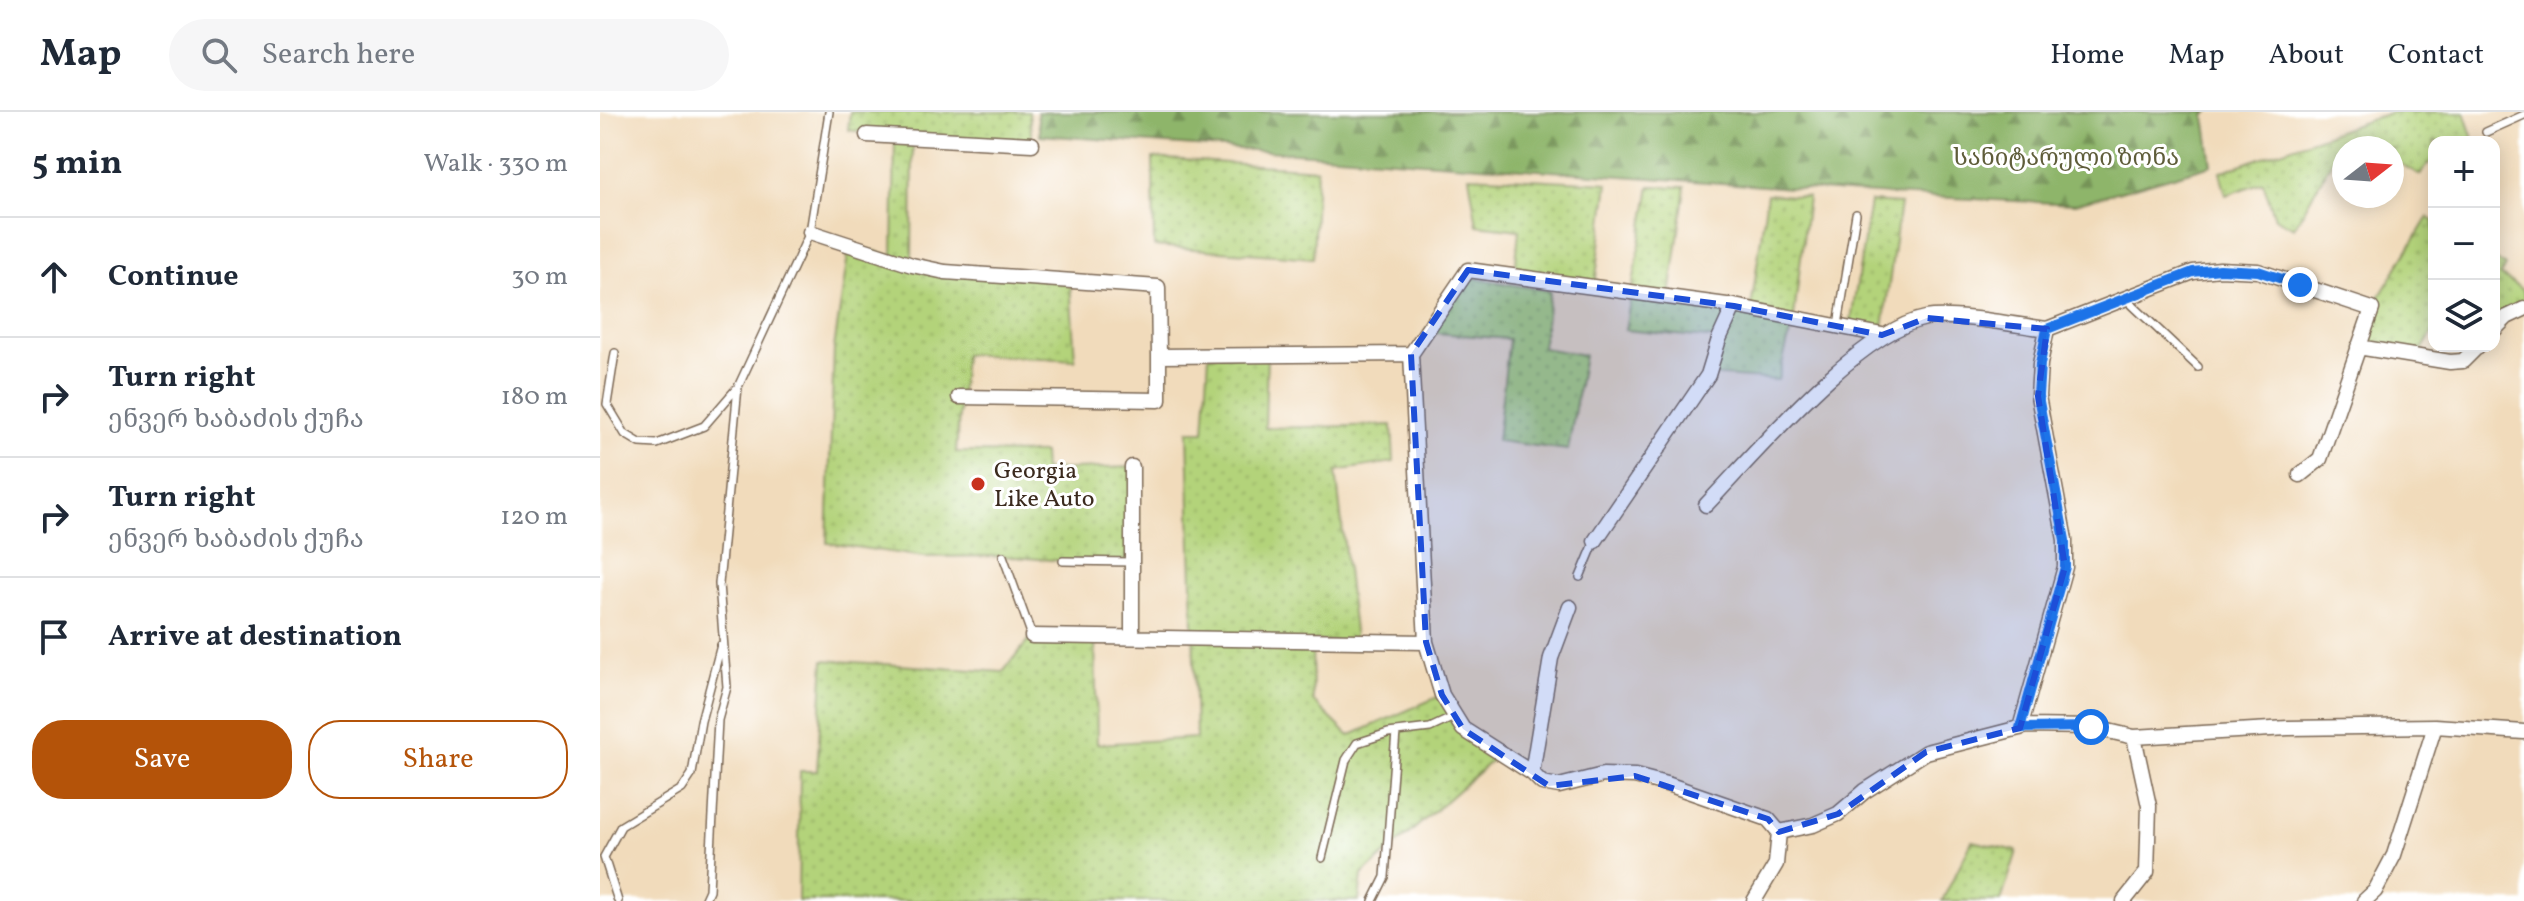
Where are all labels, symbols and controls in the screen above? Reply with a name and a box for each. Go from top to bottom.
search box [169,19,729,91]
text: Map [40,29,121,82]
icon: search [197,33,241,77]
text: Search here [261,34,415,76]
text: Home [2050,36,2124,75]
text: Map [2168,36,2224,75]
text: About [2268,36,2344,75]
text: Contact [2388,36,2484,75]
north arrow [2332,136,2404,208]
map controls [2428,136,2500,352]
button: + [2428,136,2500,208]
text: 5 min [32,141,122,188]
park label: სანიტარული ზონა [1953,142,2179,176]
text: Walk · 330 m [424,146,568,182]
button: − [2428,208,2500,280]
icon: ahead [32,255,76,299]
text: Continue [108,256,239,298]
text: 30 m [511,259,568,295]
route end [2282,267,2318,303]
button: layers [2428,280,2500,352]
text: Turn right [108,357,256,399]
icon: right [32,375,76,419]
text: 180 m [501,379,568,415]
text: ენვერ ხაბაძის ქუჩა [108,402,364,438]
place label: Georgia Like Auto [994,455,1094,517]
marker: Georgia Like Auto [969,475,987,493]
text: Turn right [108,477,256,519]
icon: right [32,495,76,539]
text: 120 m [500,499,568,535]
text: ენვერ ხაბაძის ქუჩა [108,522,364,558]
icon: arrive [32,615,76,659]
text: Arrive at destination [108,616,402,658]
route start [2073,709,2109,745]
button: Save [32,720,292,799]
button: Share [308,720,568,799]

